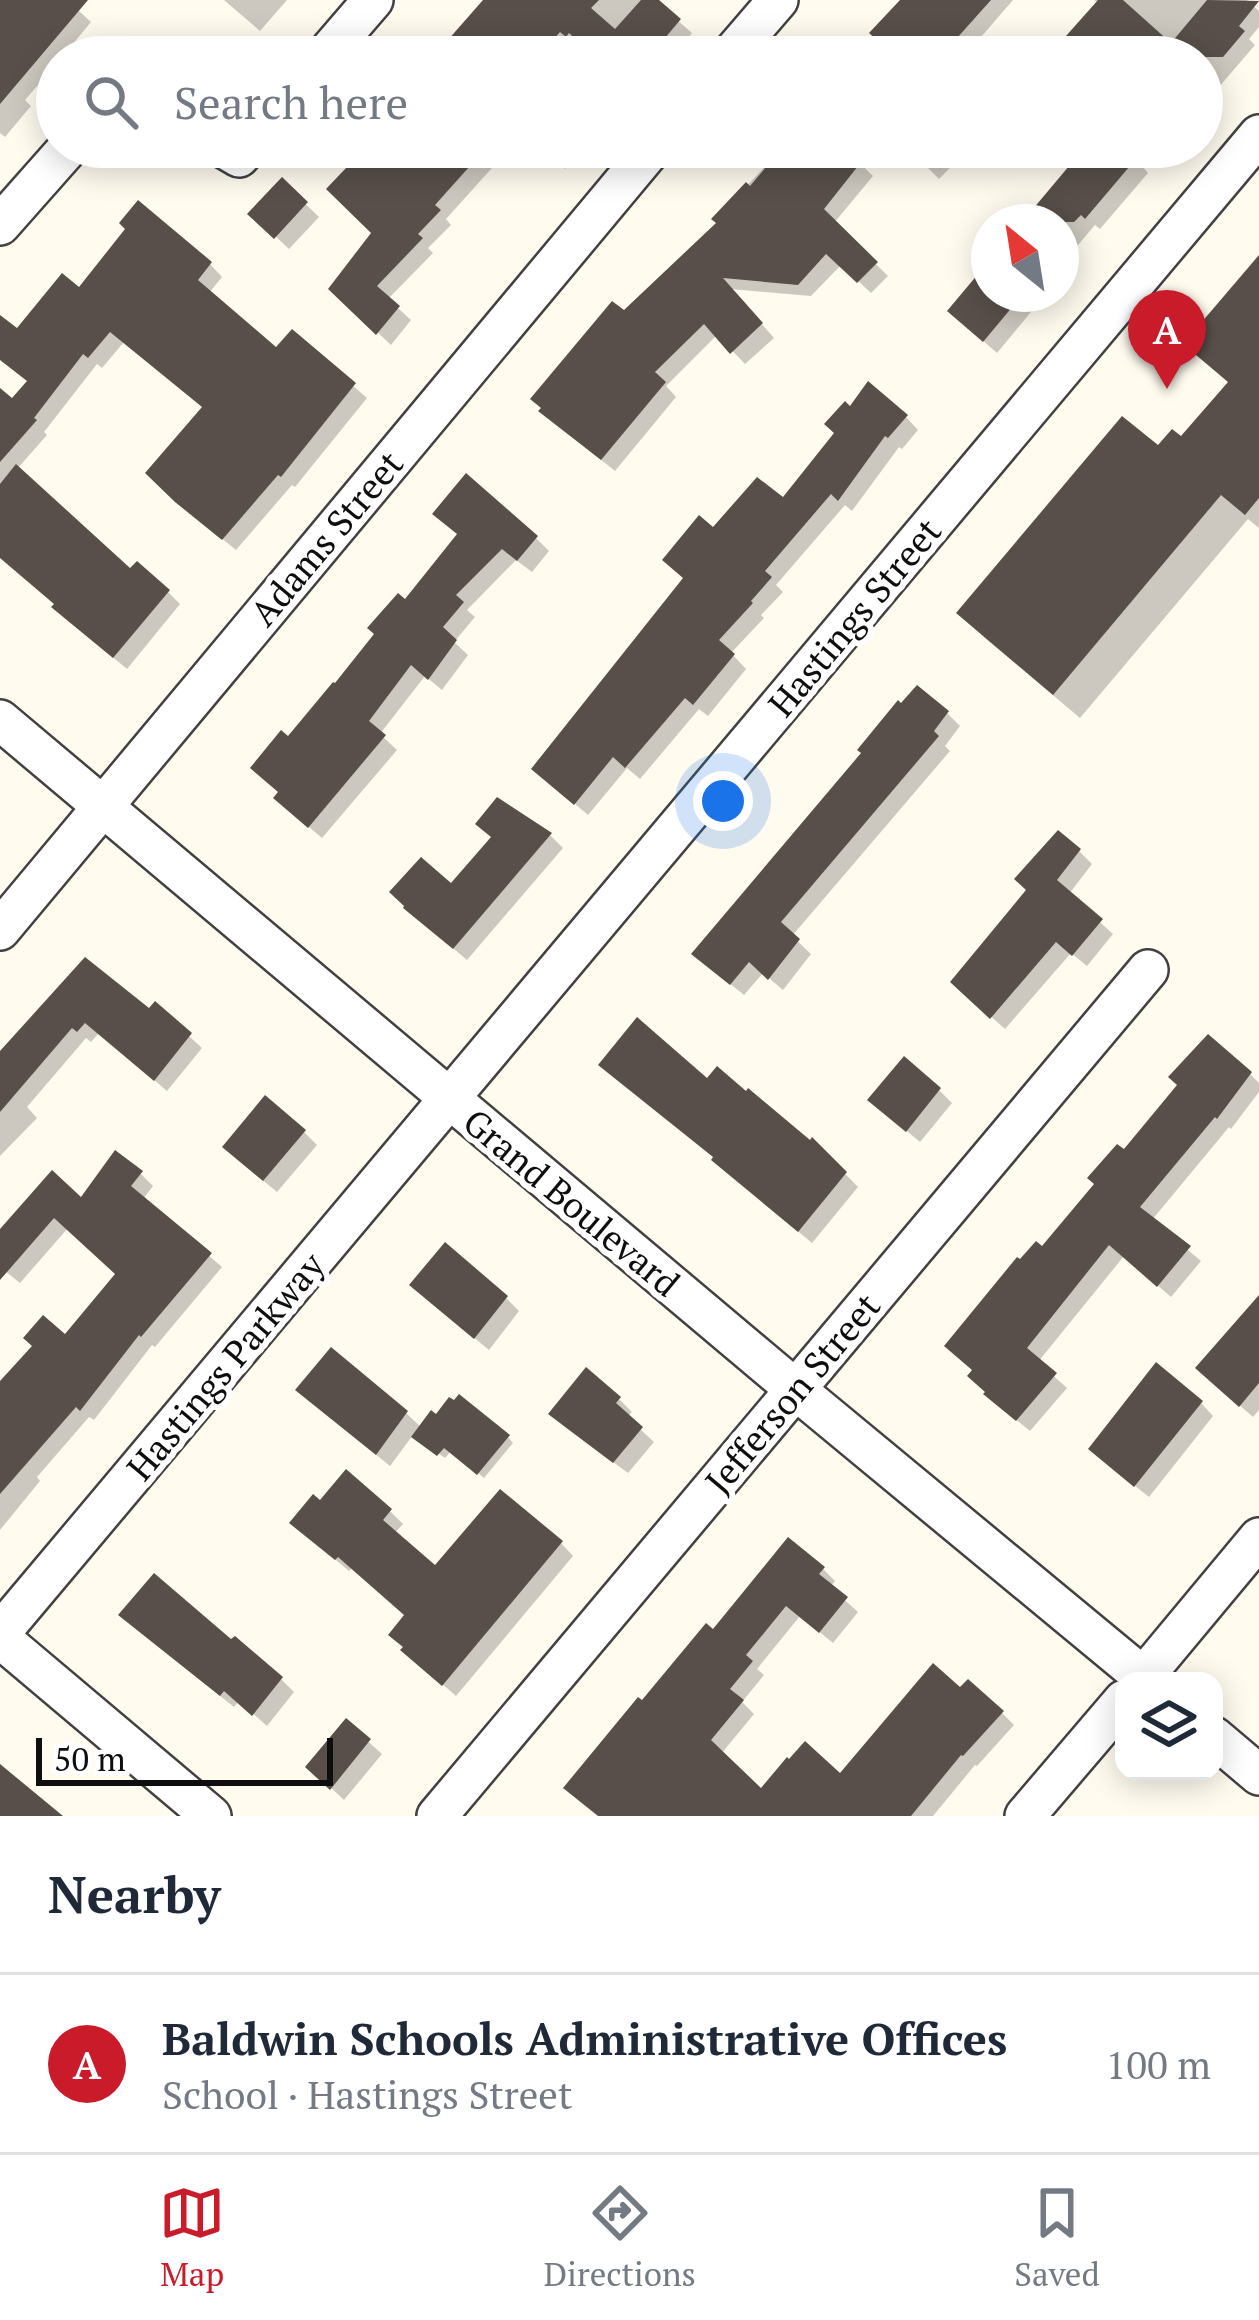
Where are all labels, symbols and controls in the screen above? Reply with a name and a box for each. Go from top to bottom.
search box [36,36,1223,168]
icon: search [78,69,144,135]
text: Search here [174,72,408,132]
north arrow [971,204,1079,312]
pin: A [1128,290,1206,389]
street label: Adams Street [239,441,413,635]
street label: Hastings Street [757,508,951,726]
your location [693,771,753,831]
street label: Grand Boulevard [454,1098,690,1306]
street label: Hastings Parkway [116,1242,335,1490]
street label: Jefferson Street [694,1283,890,1503]
map controls [1115,1672,1223,1780]
button: layers [1115,1672,1223,1780]
scale bar [36,1732,333,1785]
text: 50 m [54,1737,126,1780]
text: Nearby [48,1860,221,1928]
text: Baldwin Schools Administrative Offices [162,2008,1007,2068]
text: A [73,2038,101,2090]
text: 100 m [1106,2038,1211,2090]
text: School · Hastings Street [162,2068,572,2120]
tab: Map [159,2180,225,2295]
tab: Directions [544,2180,696,2295]
tab: Saved [1014,2180,1100,2295]

